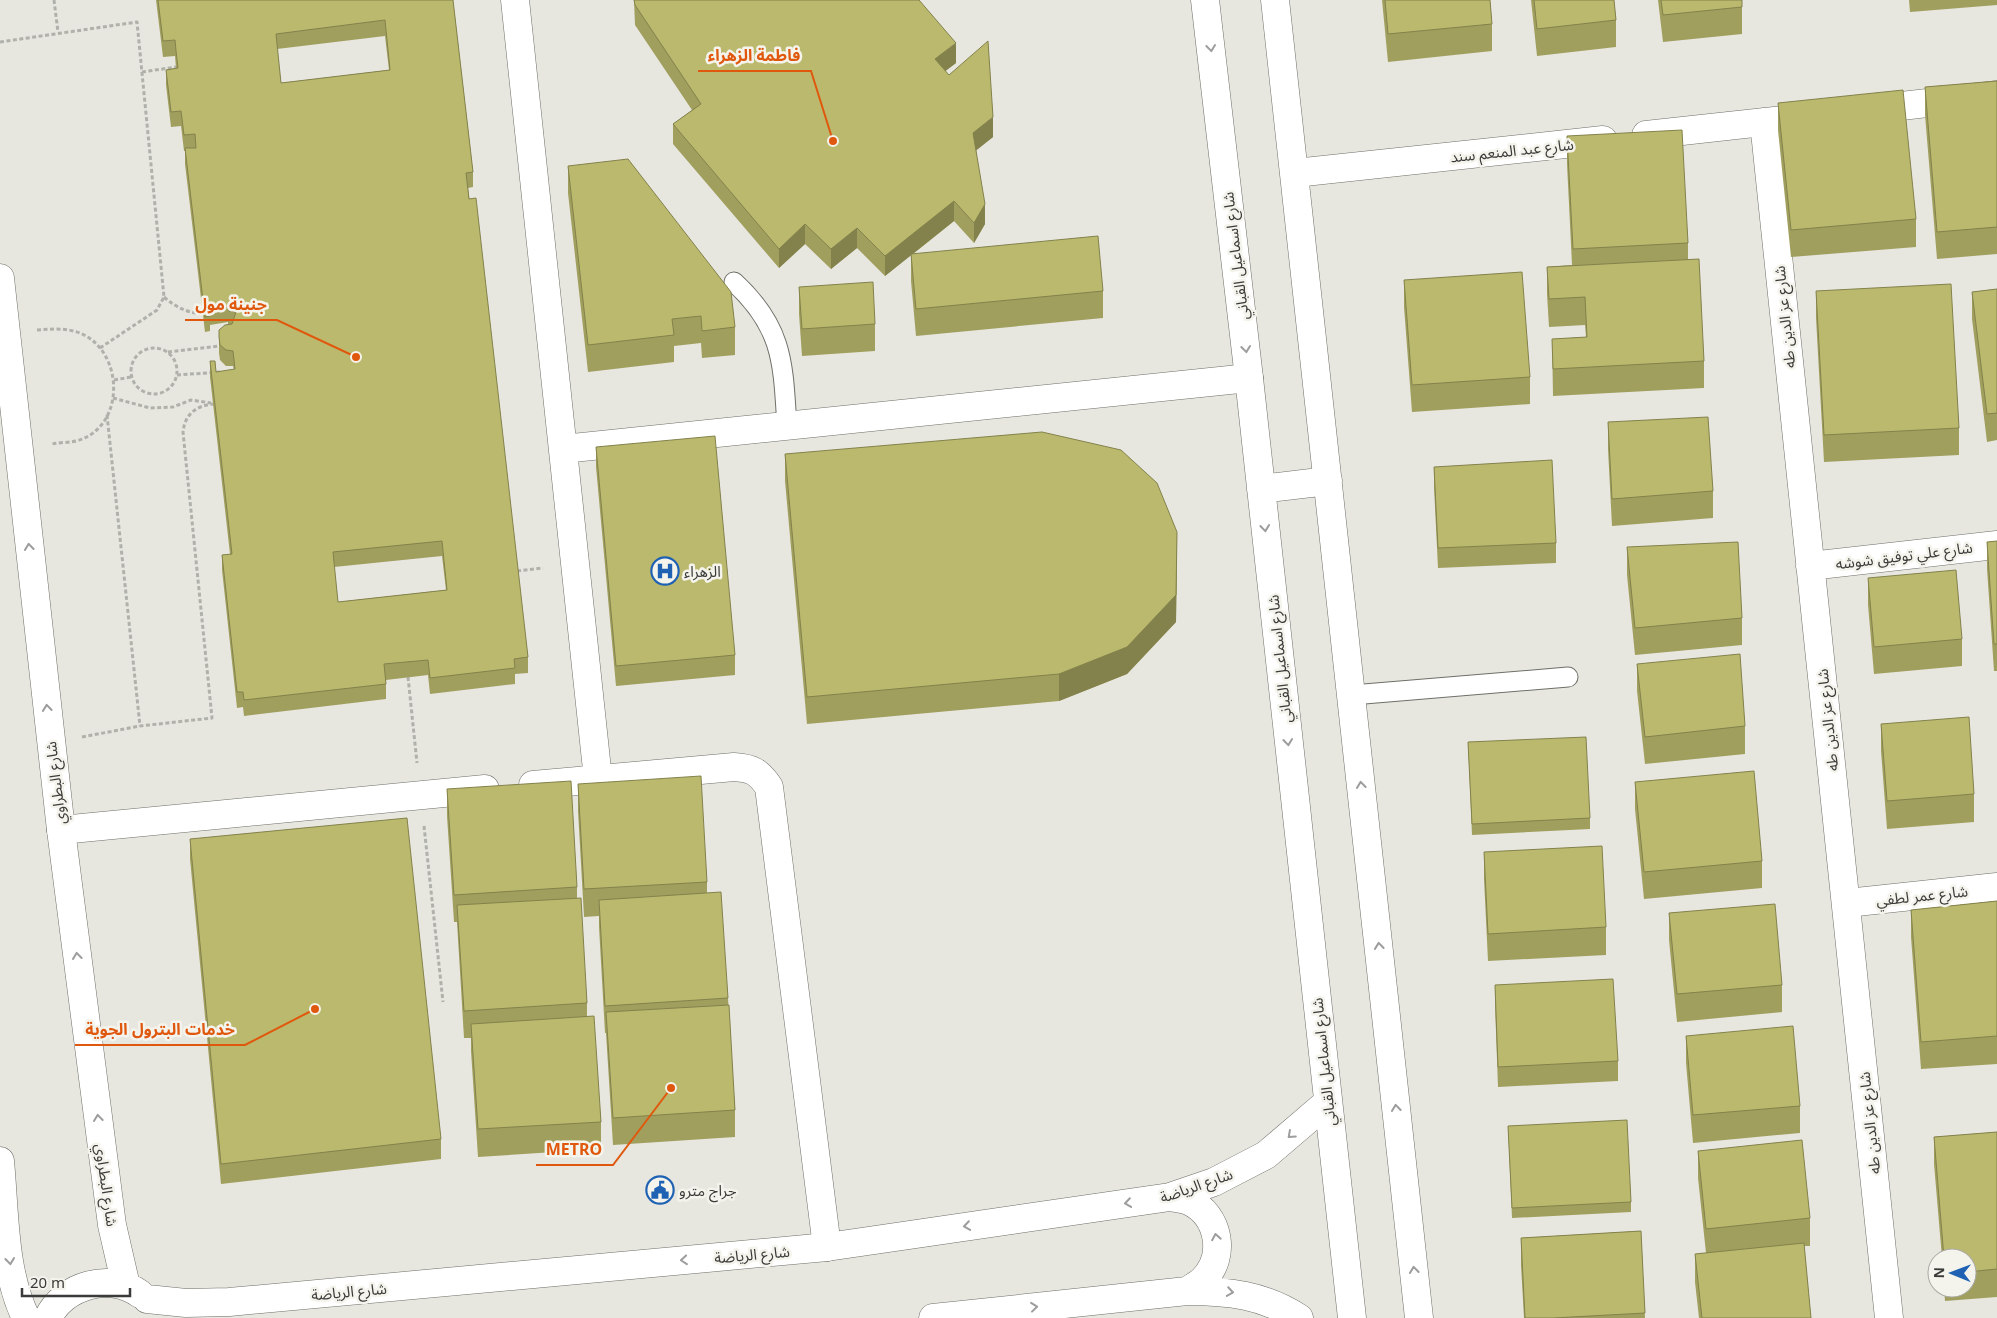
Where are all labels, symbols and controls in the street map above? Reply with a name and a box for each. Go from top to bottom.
callout: فاطمة الزهراء [698,40,811,71]
text: فاطمة الزهراء [708,44,800,66]
one-way arrow [1205,45,1216,53]
street label: شارع عبد المنعم سند [1449,134,1575,169]
street label: شارع اسماعيل القباني [1217,190,1256,321]
street label: شارع عز الدين طه [1769,264,1802,369]
callout: جنينة مول [185,289,277,320]
text: جنينة مول [195,293,267,315]
one-way arrow [1240,345,1251,353]
one-way arrow [1259,524,1270,532]
street label: شارع علي توفيق شوشه [1834,537,1974,576]
one-way arrow [24,542,35,550]
hospital icon: الزهراء [650,556,680,586]
place label: الزهراء [684,561,721,581]
street label: شارع اسماعيل القباني [1262,593,1299,724]
street label: شارع عز الدين طه [1812,667,1845,772]
one-way arrow [42,704,53,712]
one-way arrow [1282,738,1293,746]
street label: شارع البطراوي [40,740,73,826]
one-way arrow [1356,781,1367,789]
street label: شارع عمر لطفي [1875,880,1969,913]
one-way arrow [1374,942,1385,950]
one-way arrow [72,952,83,960]
street label: شارع اسماعيل القباني [1306,996,1343,1127]
callout: خدمات البترول الجوية [75,1014,245,1045]
text: خدمات البترول الجوية [85,1018,235,1040]
street label: شارع عز الدين طه [1854,1070,1887,1175]
one-way arrow [1391,1104,1402,1112]
one-way arrow [93,1113,104,1121]
one-way arrow [1288,1129,1297,1138]
callout: METRO [536,1134,613,1165]
text: METRO [546,1138,602,1160]
street label: شارع البطراوي [88,1142,123,1228]
street label: شارع الرياضة [1157,1163,1236,1210]
public building icon: جراج مترو [645,1175,675,1205]
place label: جراج مترو [679,1180,737,1203]
one-way arrow [1124,1197,1132,1208]
one-way arrow [963,1221,971,1231]
one-way arrow [1211,1233,1221,1241]
street label: شارع الرياضة [713,1241,791,1270]
north arrow [1927,1248,1977,1298]
one-way arrow [680,1254,688,1265]
one-way arrow [4,1258,15,1266]
one-way arrow [1409,1265,1420,1273]
scale bar [22,1266,130,1298]
text: N [1929,1267,1948,1279]
text: 20 m [30,1272,65,1292]
street label: شارع الرياضة [310,1278,388,1307]
one-way arrow [1226,1287,1234,1297]
one-way arrow [1030,1302,1038,1313]

